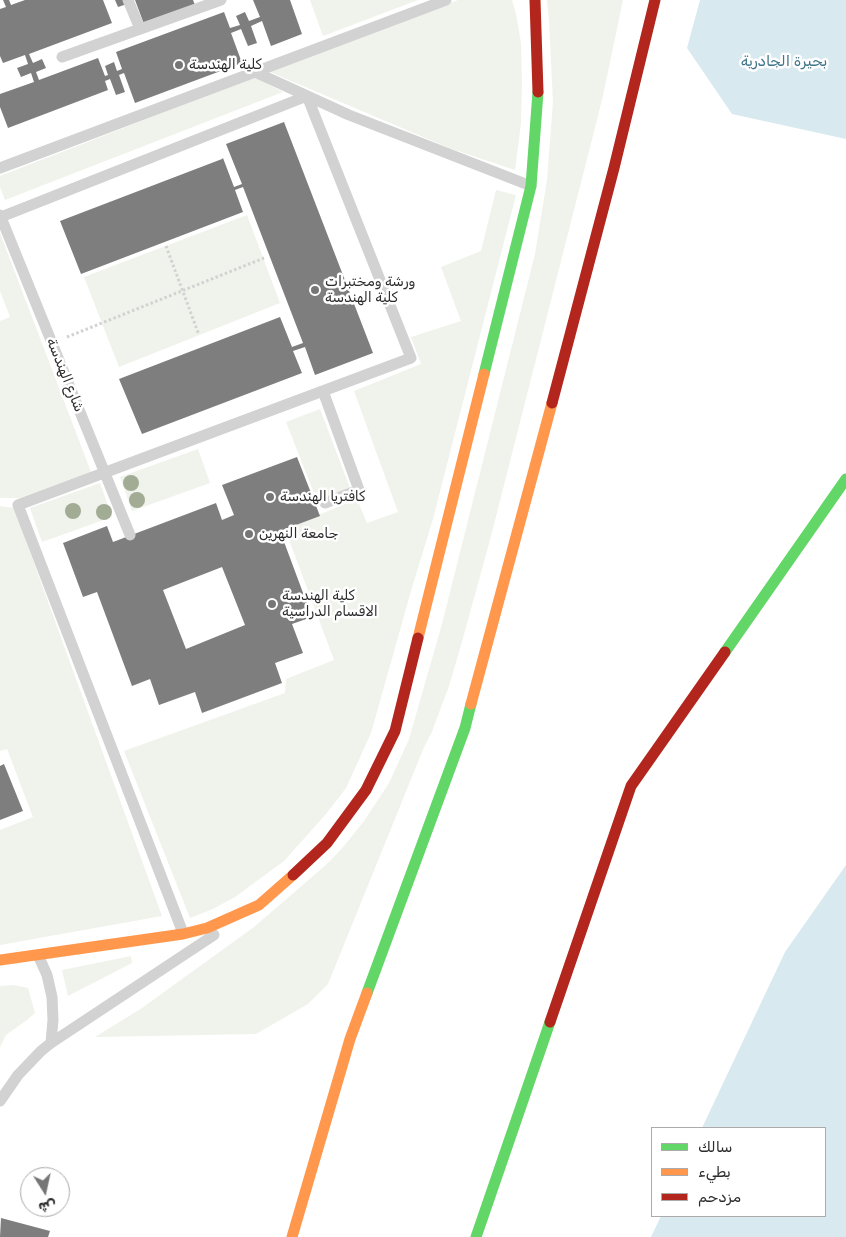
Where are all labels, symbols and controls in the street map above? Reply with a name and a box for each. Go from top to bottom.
water label: بحيرة الجادرية [741,53,827,71]
place label: كلية الهندسة [189,57,262,73]
marker: كلية الهندسة [173,59,185,71]
place label: ورشة ومختبرات كلية الهندسة [325,274,415,306]
marker: ورشة ومختبرات كلية الهندسة [309,284,321,296]
street label: شارع الهندسة [43,336,87,414]
place label: كافتريا الهندسة [280,489,365,505]
marker: كافتريا الهندسة [264,491,276,503]
place label: جامعة النهرين [259,526,338,542]
marker: جامعة النهرين [243,528,255,540]
place label: كلية الهندسة الاقسام الدراسية [282,588,378,620]
marker: كلية الهندسة الاقسام الدراسية [266,598,278,610]
legend [651,1127,826,1217]
text: سالك [698,1138,733,1156]
text: بطيء [698,1163,731,1181]
north arrow [20,1167,70,1217]
text: مزدحم [698,1188,741,1206]
text: ش [37,1196,58,1216]

